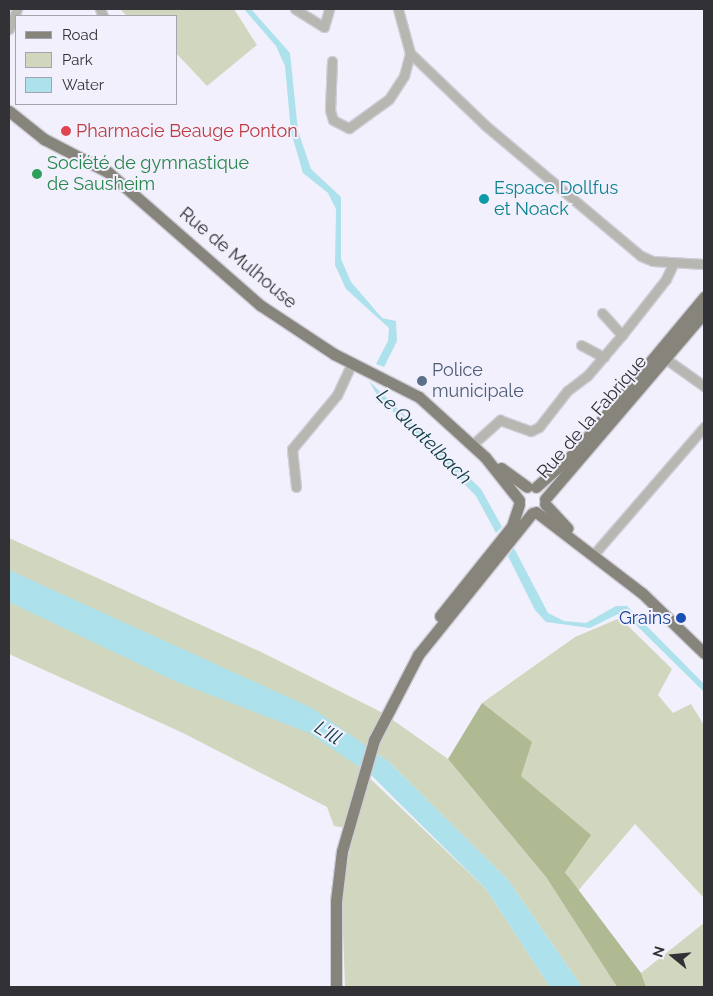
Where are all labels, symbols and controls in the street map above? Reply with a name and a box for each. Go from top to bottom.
legend [15,15,178,105]
text: Road [62,26,98,44]
text: Park [62,51,93,69]
text: Water [62,76,104,94]
place label: Pharmacie Beauge Ponton [76,120,298,142]
marker: Pharmacie Beauge Ponton [60,125,72,137]
place label: Société de gymnastique de Sausheim [47,153,249,195]
marker: Société de gymnastique de Sausheim [31,168,43,180]
place label: Espace Dollfus et Noack [494,178,618,220]
marker: Espace Dollfus et Noack [478,193,490,205]
street label: Rue de Mulhouse [175,203,301,313]
street label: Rue de la Fabrique [533,351,651,483]
place label: Police municipale [432,360,524,402]
marker: Police municipale [416,375,428,387]
water label: Le Quatelbach [372,385,476,489]
place label: Grains [619,607,671,629]
marker: Grains [675,612,687,624]
water label: L'Ill [310,716,346,750]
north arrow [648,931,698,981]
text: N [649,944,668,959]

